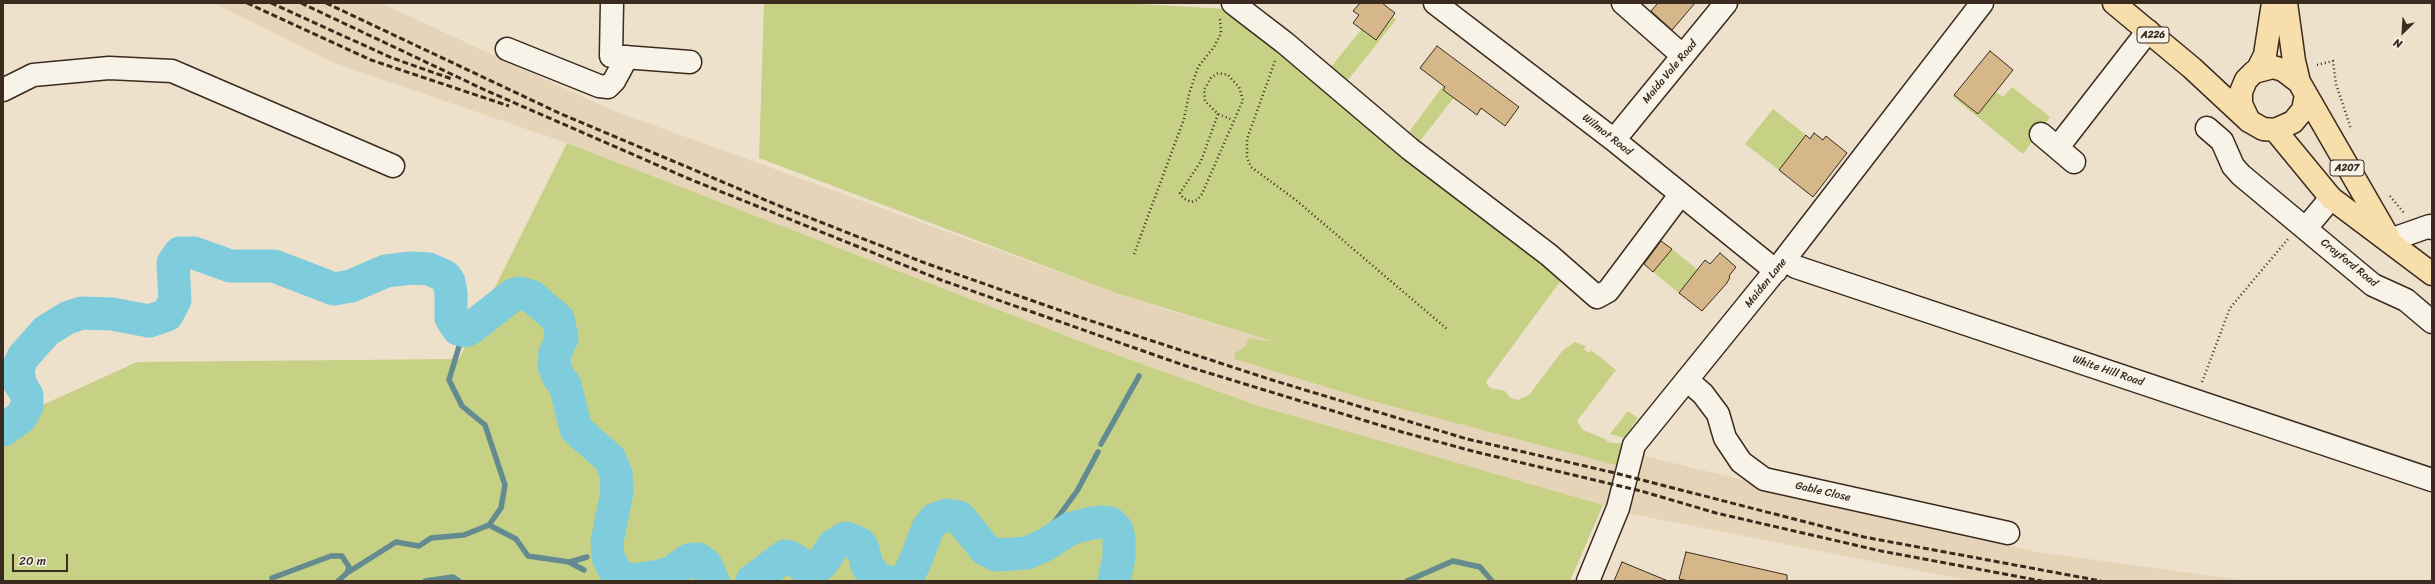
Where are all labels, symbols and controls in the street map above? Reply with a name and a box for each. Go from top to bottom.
north arrow [2383,12,2423,52]
road number: A226 [2137,27,2169,43]
text: N [2390,33,2405,54]
street label: Maida Vale Road [1640,38,1700,106]
street label: Wilmot Road [1579,111,1635,159]
road number: A207 [2330,160,2364,176]
street label: Crayford Road [2318,236,2380,290]
street label: Maiden Lane [1742,256,1790,310]
street label: White Hill Road [2071,353,2145,389]
street label: Gable Close [1794,479,1852,505]
scale bar [14,546,70,572]
text: 20 m [19,550,46,572]

